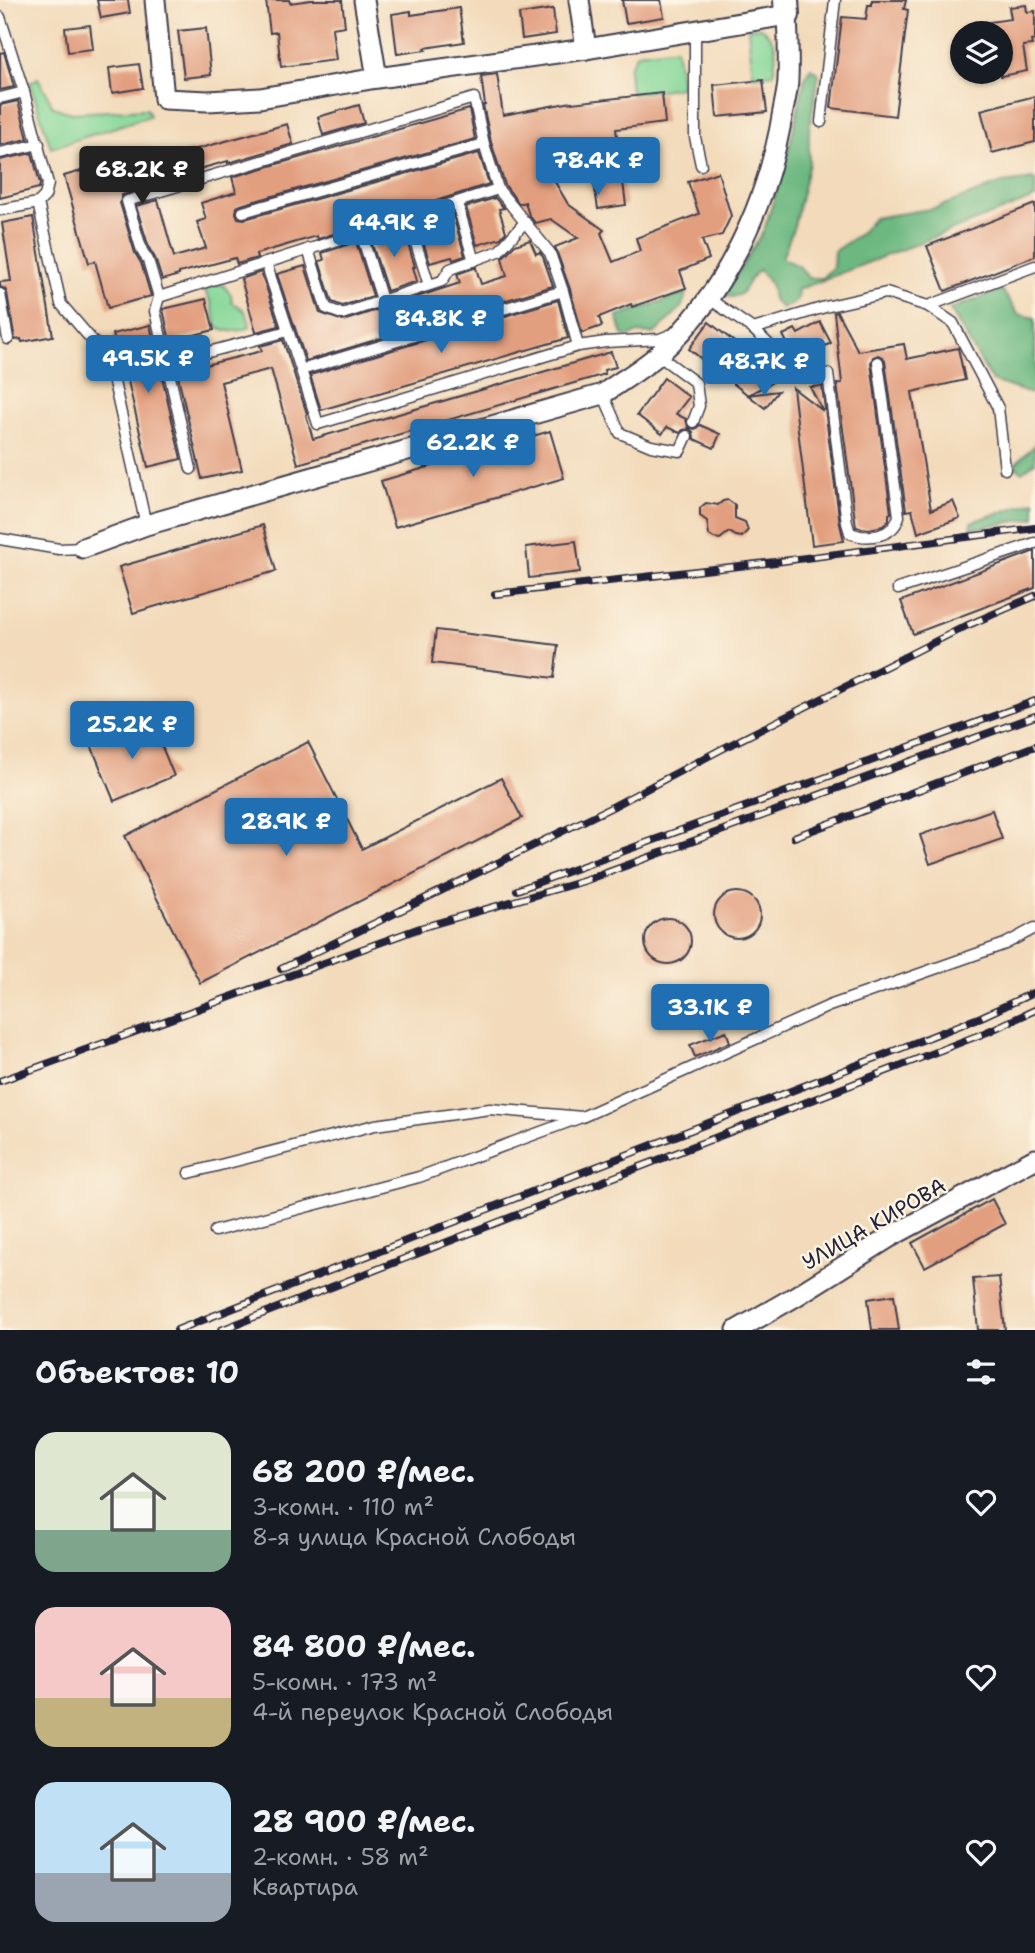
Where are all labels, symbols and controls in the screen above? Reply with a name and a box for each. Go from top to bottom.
map controls [950,21,1013,84]
button: layers [950,21,1013,84]
pin: 78.4K ₽ [533,138,663,197]
text: 78.4K ₽ [552,145,644,175]
pin: 68.2K ₽ [77,146,207,206]
text: 68.2K ₽ [95,154,189,184]
pin: 44.9K ₽ [329,200,459,259]
text: 44.9K ₽ [349,207,439,237]
pin: 84.8K ₽ [376,296,506,355]
text: 84.8K ₽ [395,303,487,333]
pin: 49.5K ₽ [83,336,213,395]
pin: 48.7K ₽ [699,338,829,398]
text: 49.5K ₽ [102,343,194,373]
text: 48.7K ₽ [718,346,810,376]
pin: 62.2K ₽ [408,420,538,479]
text: 62.2K ₽ [426,427,520,457]
pin: 25.2K ₽ [67,702,197,761]
text: 25.2K ₽ [86,709,178,739]
pin: 28.9K ₽ [221,798,351,858]
text: 28.9K ₽ [241,806,331,836]
pin: 33.1K ₽ [645,984,775,1044]
text: 33.1K ₽ [667,992,753,1022]
street label: УЛИЦА КИРОВА [797,1172,951,1276]
text: Объектов: 10 [35,1352,239,1393]
icon: filters [962,1353,1000,1391]
text: 68 200 ₽/мес. [252,1451,475,1492]
icon: home [91,1460,175,1544]
icon: heart [962,1483,1000,1521]
text: 3-комн. · 110 m² [252,1492,434,1522]
text: 8-я улица Красной Слободы [252,1522,576,1552]
text: 84 800 ₽/мес. [252,1626,476,1667]
icon: home [91,1635,175,1719]
icon: heart [962,1658,1000,1696]
text: 5-комн. · 173 m² [252,1667,437,1697]
text: 4-й переулок Красной Слободы [252,1697,613,1727]
text: 28 900 ₽/мес. [252,1801,476,1842]
icon: home [91,1810,175,1894]
icon: heart [962,1833,1000,1871]
text: 2-комн. · 58 m² [252,1842,429,1872]
text: Квартира [252,1872,358,1902]

